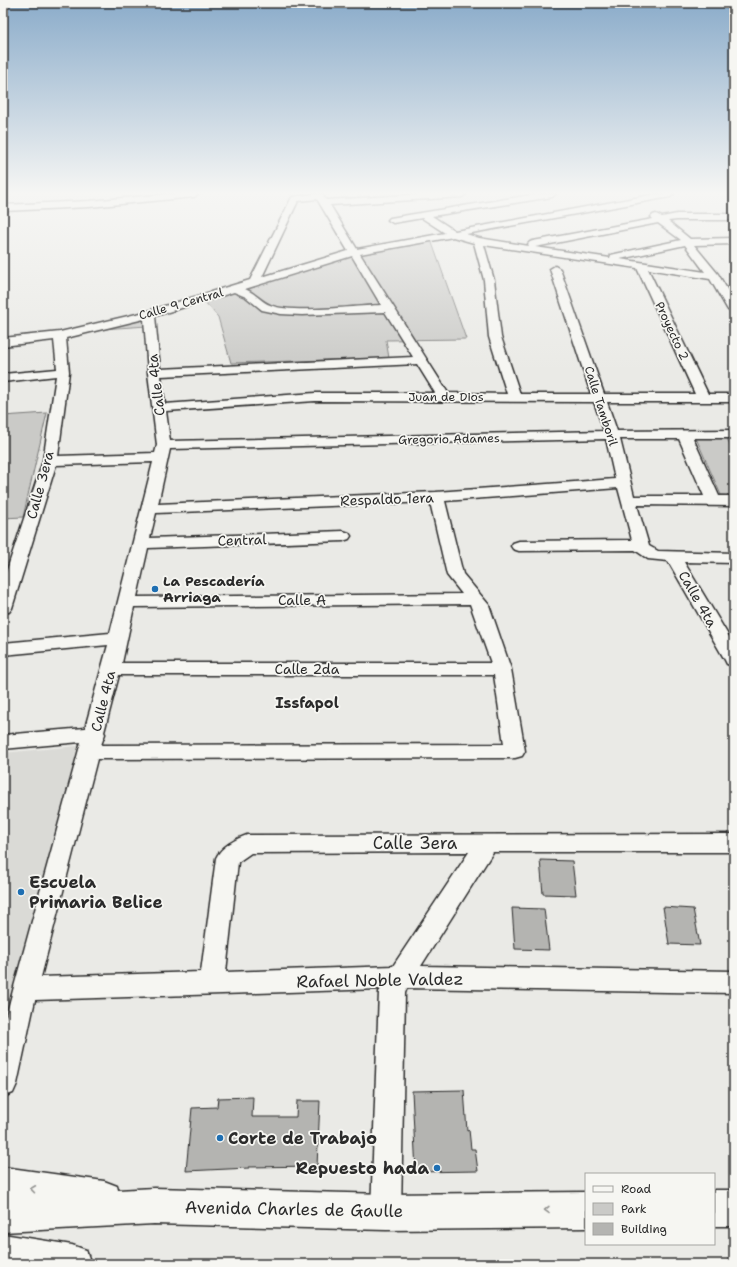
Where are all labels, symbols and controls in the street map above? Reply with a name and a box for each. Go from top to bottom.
street label: Calle 9 Central [137,284,225,324]
street label: Proyecto 2 [651,299,693,363]
street label: Calle 4ta [143,353,169,417]
street label: Calle Tamboril [581,364,622,448]
street label: Juan de Dios [408,389,484,405]
street label: Gregorio Adames [398,430,500,448]
street label: Calle 3era [22,449,58,521]
street label: Respaldo 1era [340,488,434,510]
street label: Central [217,530,268,550]
street label: Calle 4ta [675,568,721,631]
place label: La Pescadería Arriaga [163,572,265,606]
marker: La Pescadería Arriaga [150,584,160,594]
street label: Calle A [278,591,326,609]
street label: Calle 2da [275,660,340,678]
street label: Calle 4ta [87,668,119,733]
district label: Issfapol [275,693,339,713]
street label: Calle 3era [373,832,458,854]
place label: Escuela Primaria Belice [29,871,163,913]
marker: Escuela Primaria Belice [16,887,26,897]
street label: Rafael Noble Valdez [296,968,464,992]
place label: Corte de Trabajo [228,1127,377,1149]
marker: Corte de Trabajo [215,1133,225,1143]
place label: Repuesto hada [295,1157,429,1179]
marker: Repuesto hada [432,1163,442,1173]
legend [585,1173,715,1245]
text: Road [621,1181,652,1197]
one-way arrow [30,1185,36,1194]
street label: Avenida Charles de Gaulle [185,1196,403,1222]
text: Park [621,1201,647,1217]
one-way arrow [544,1206,550,1214]
text: Building [621,1221,667,1237]

